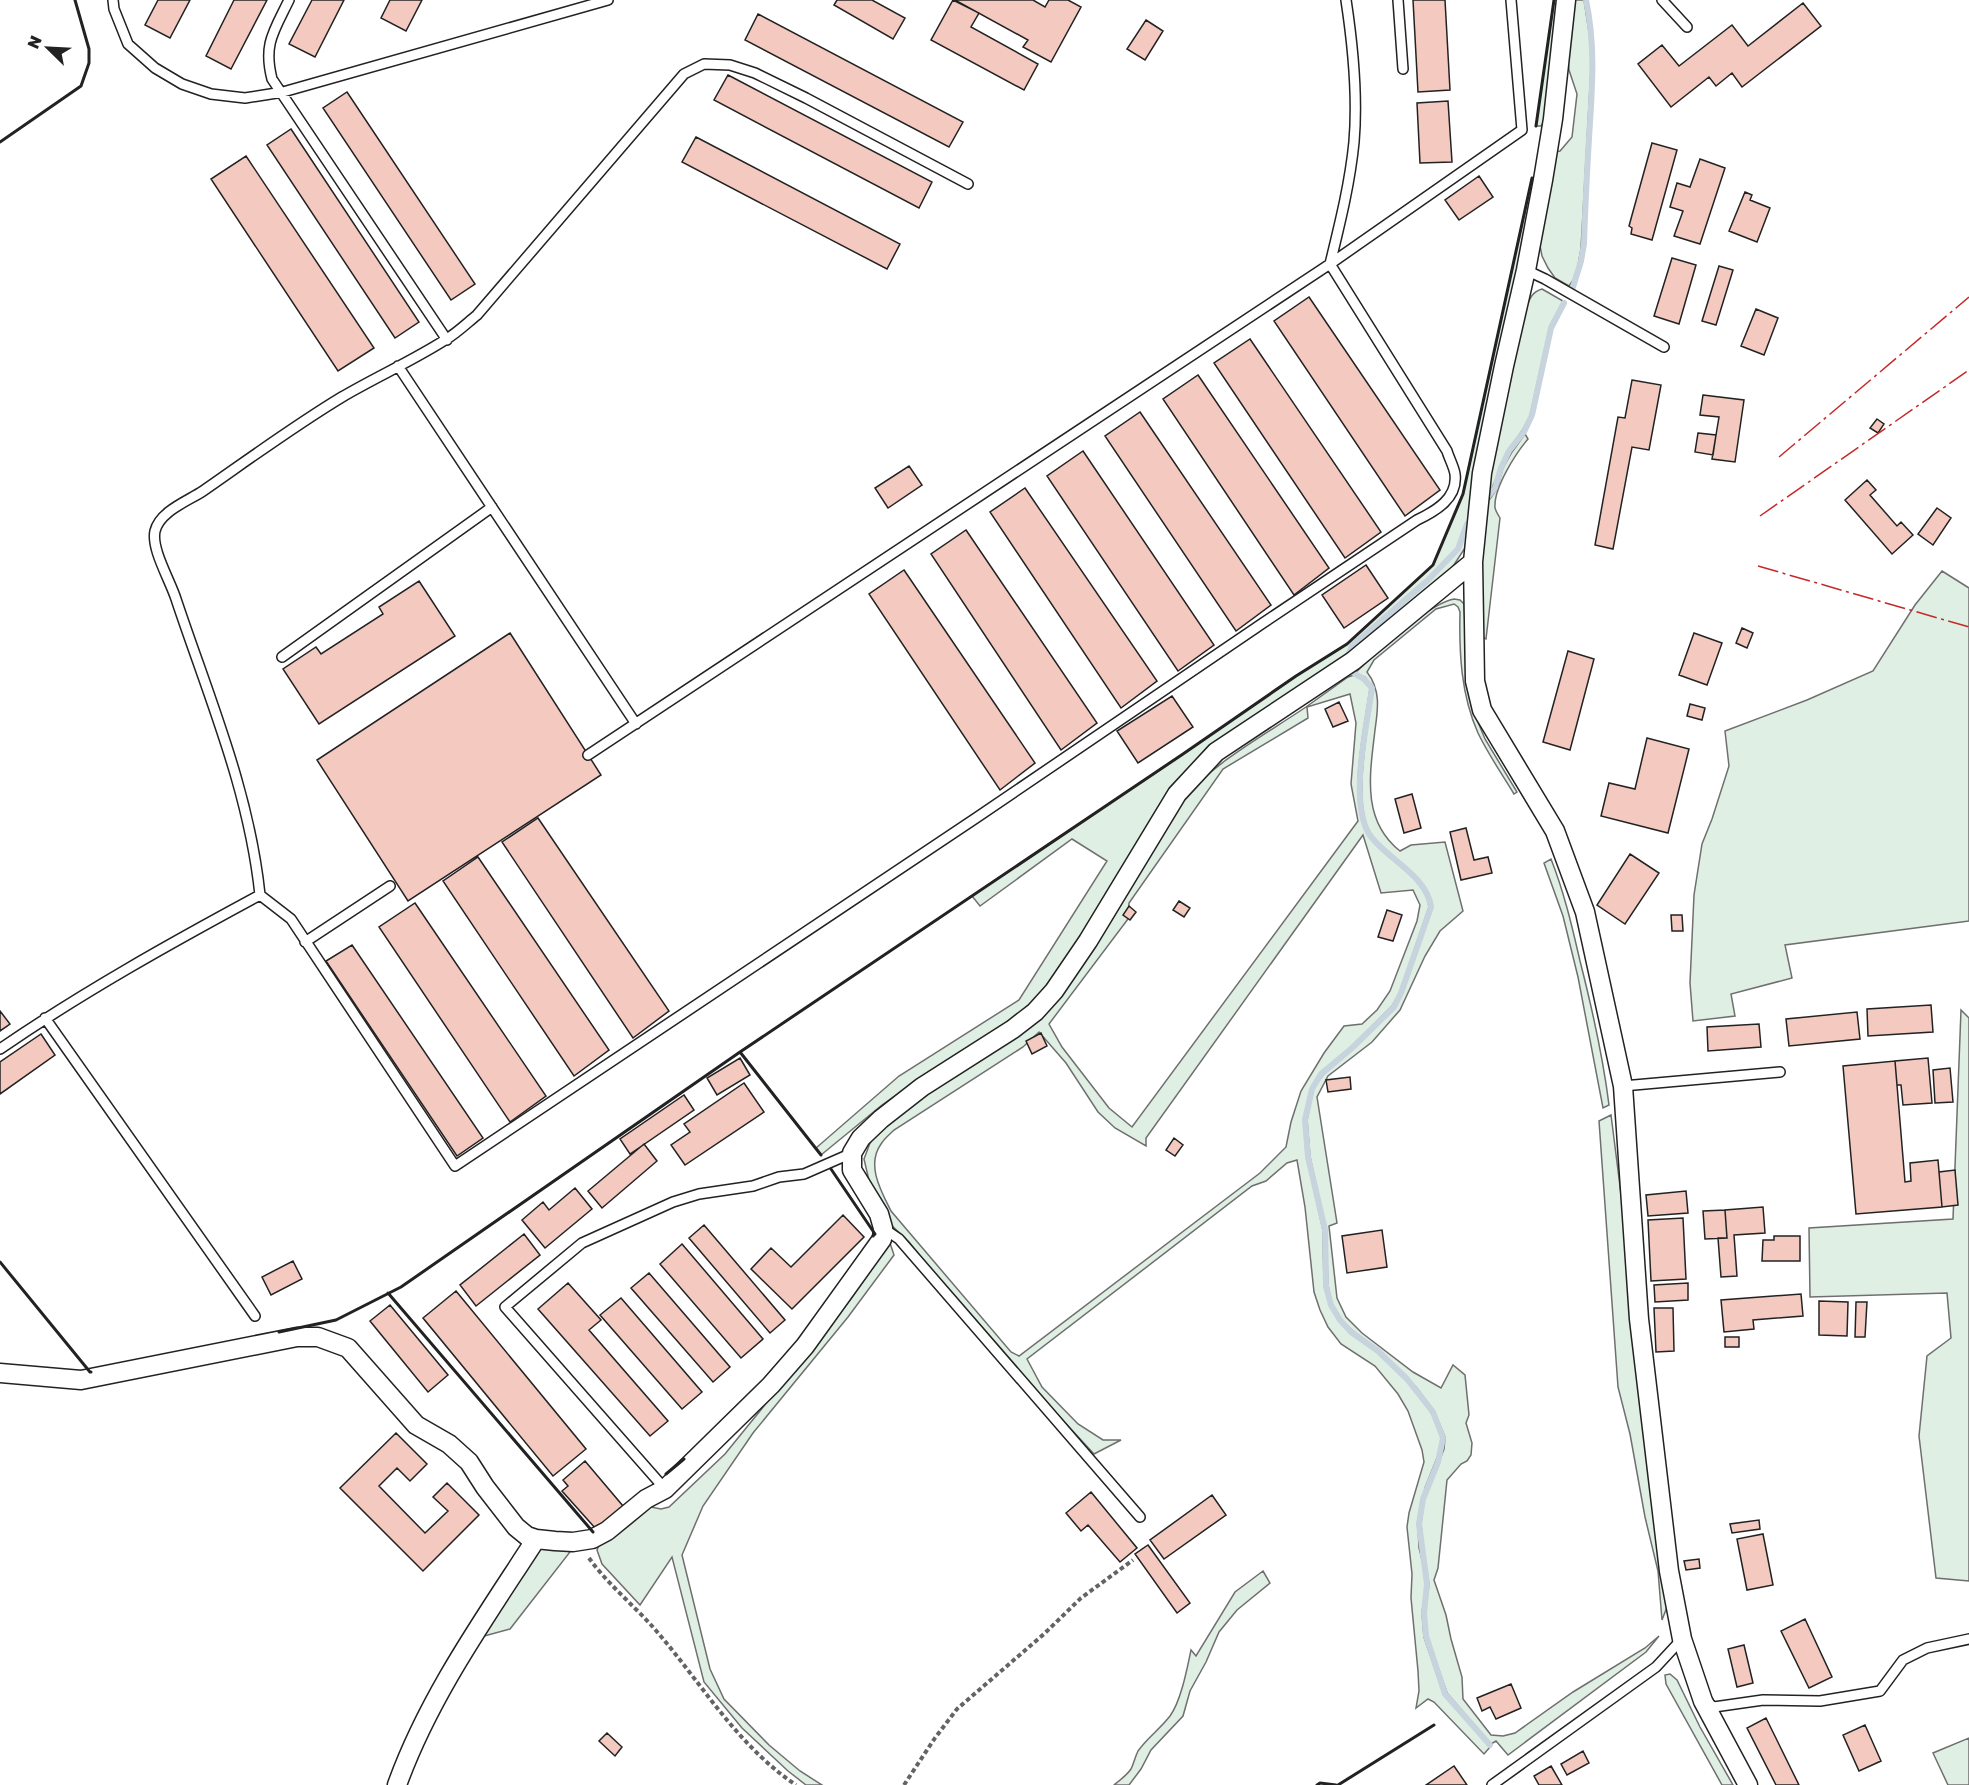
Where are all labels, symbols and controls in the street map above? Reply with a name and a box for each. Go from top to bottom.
north arrow [18,18,78,78]
text: N [23,32,46,52]

